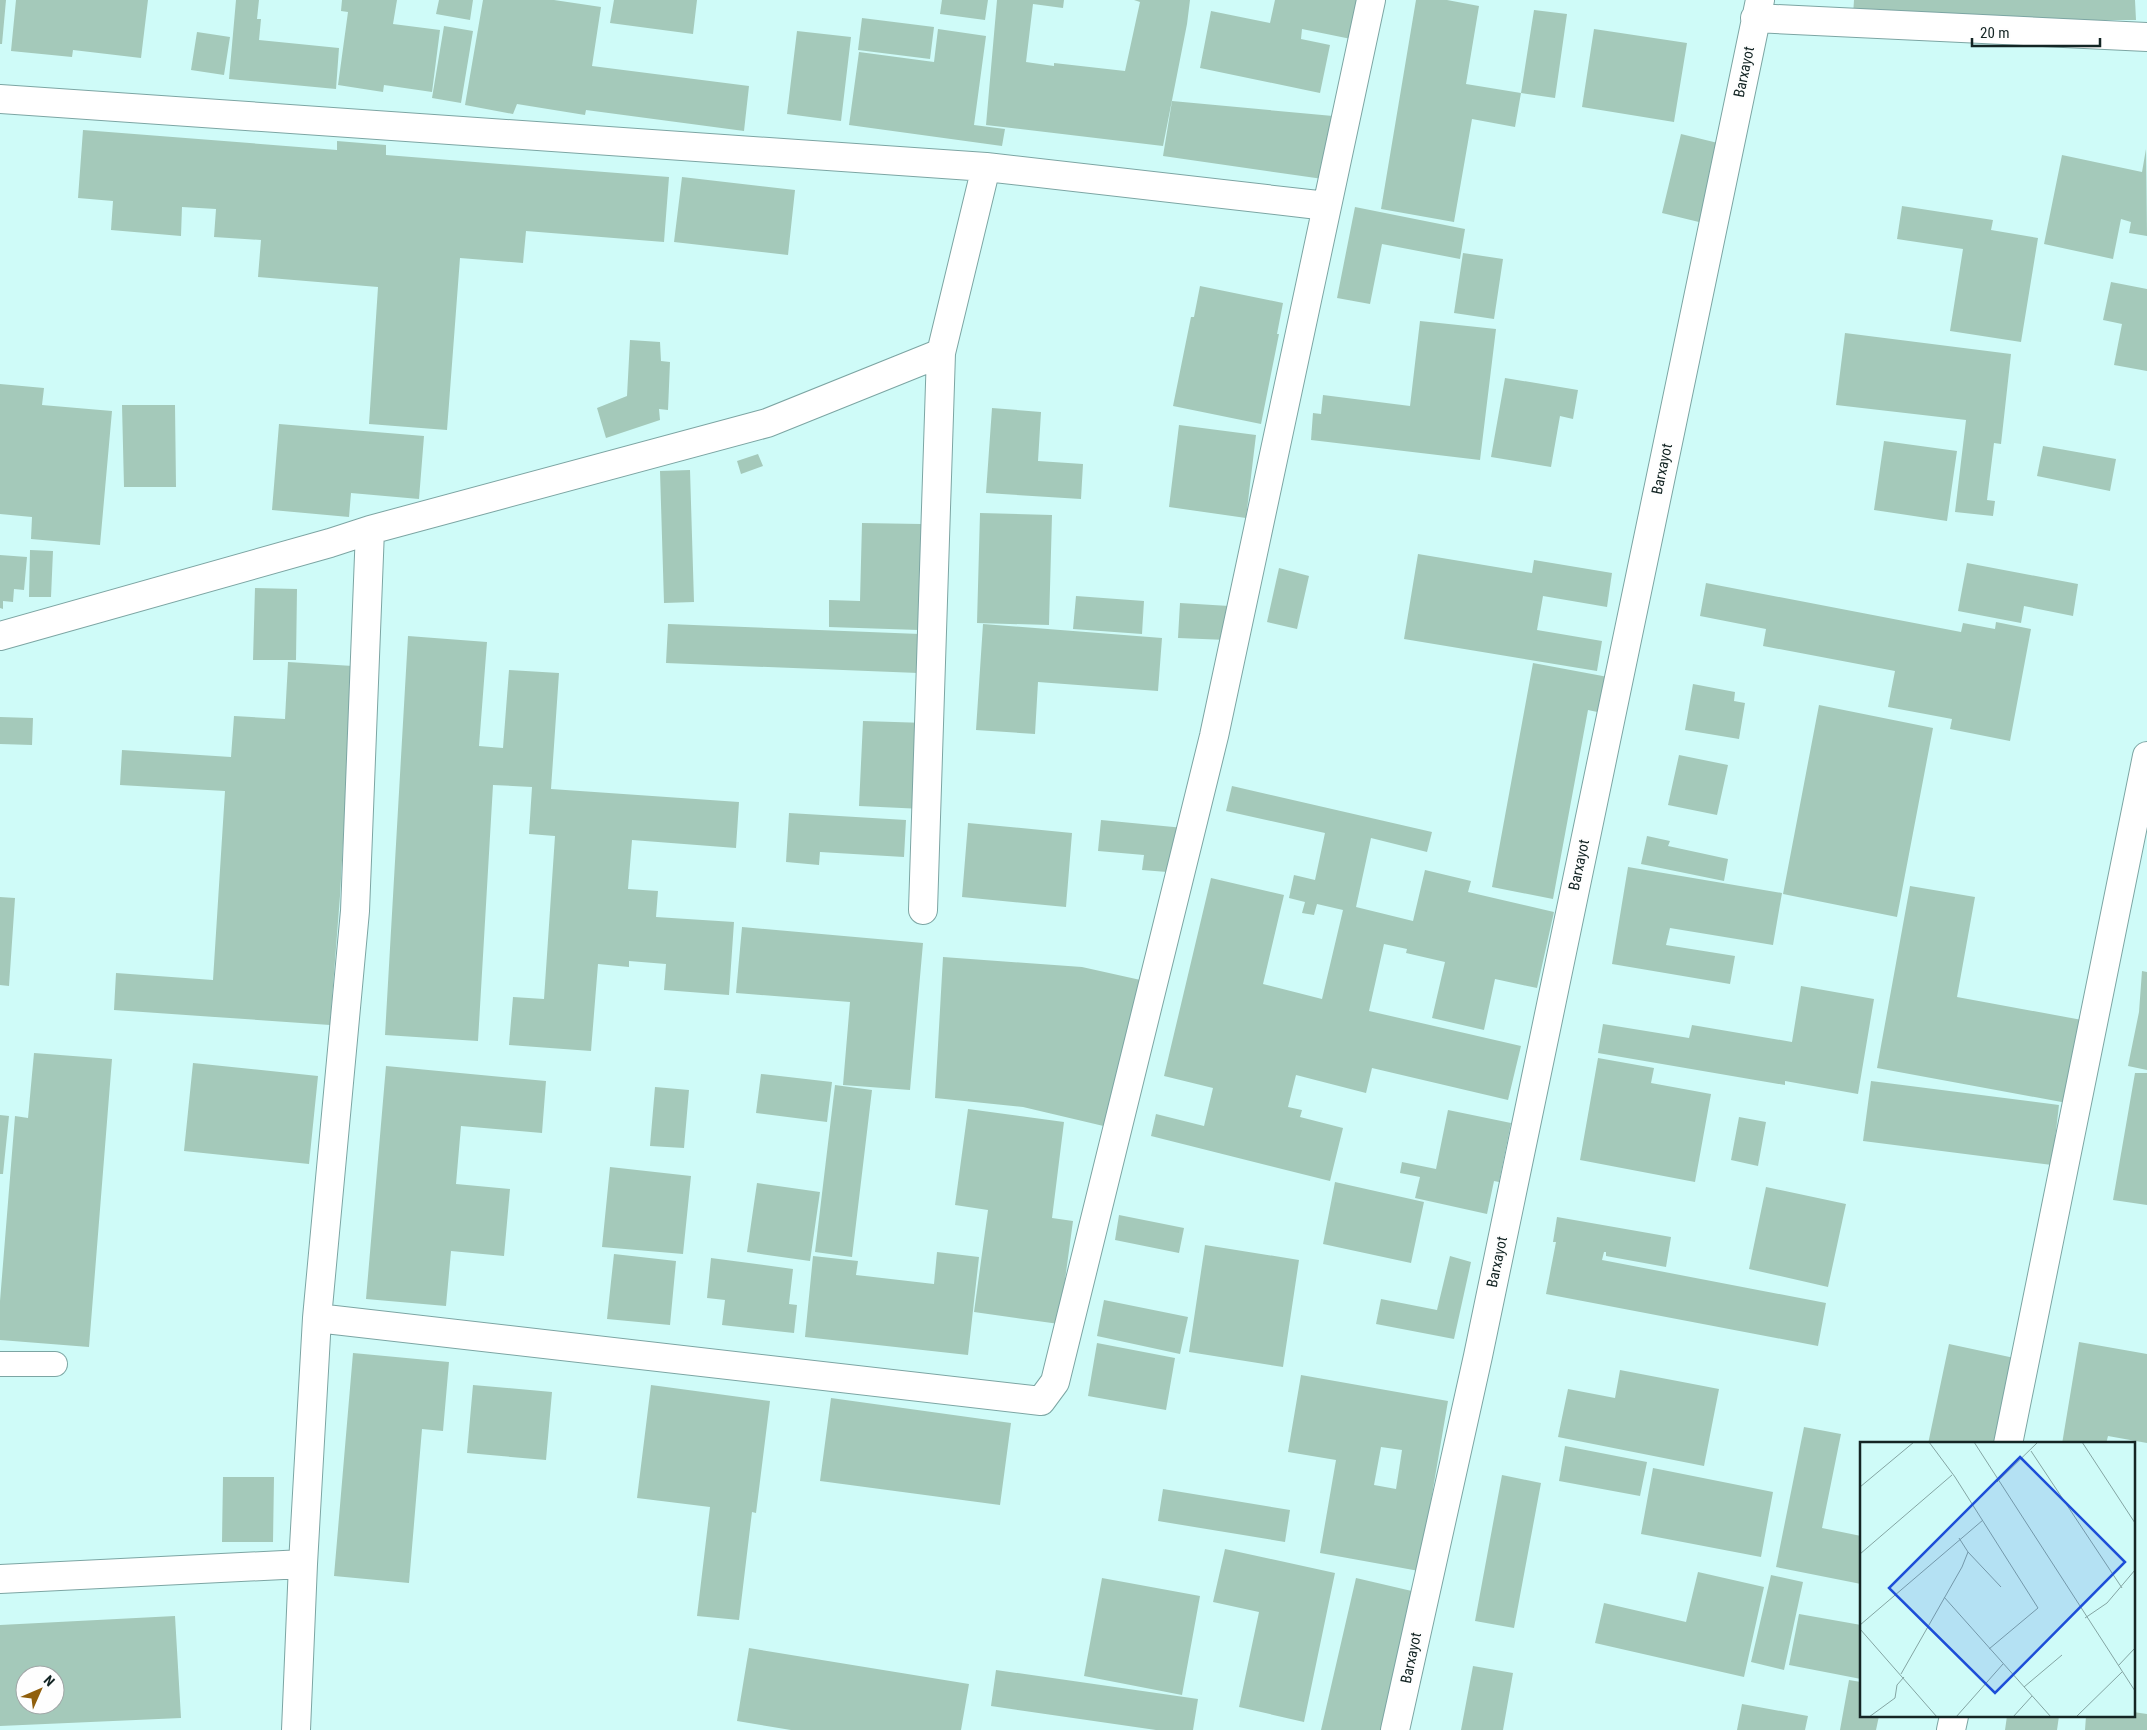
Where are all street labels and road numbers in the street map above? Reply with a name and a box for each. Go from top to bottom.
street label: Barxayot [1730,45,1758,99]
street label: Barxayot [1648,442,1676,496]
street label: Barxayot [1565,838,1593,892]
street label: Barxayot [1483,1235,1511,1289]
street label: Barxayot [1397,1631,1425,1685]

